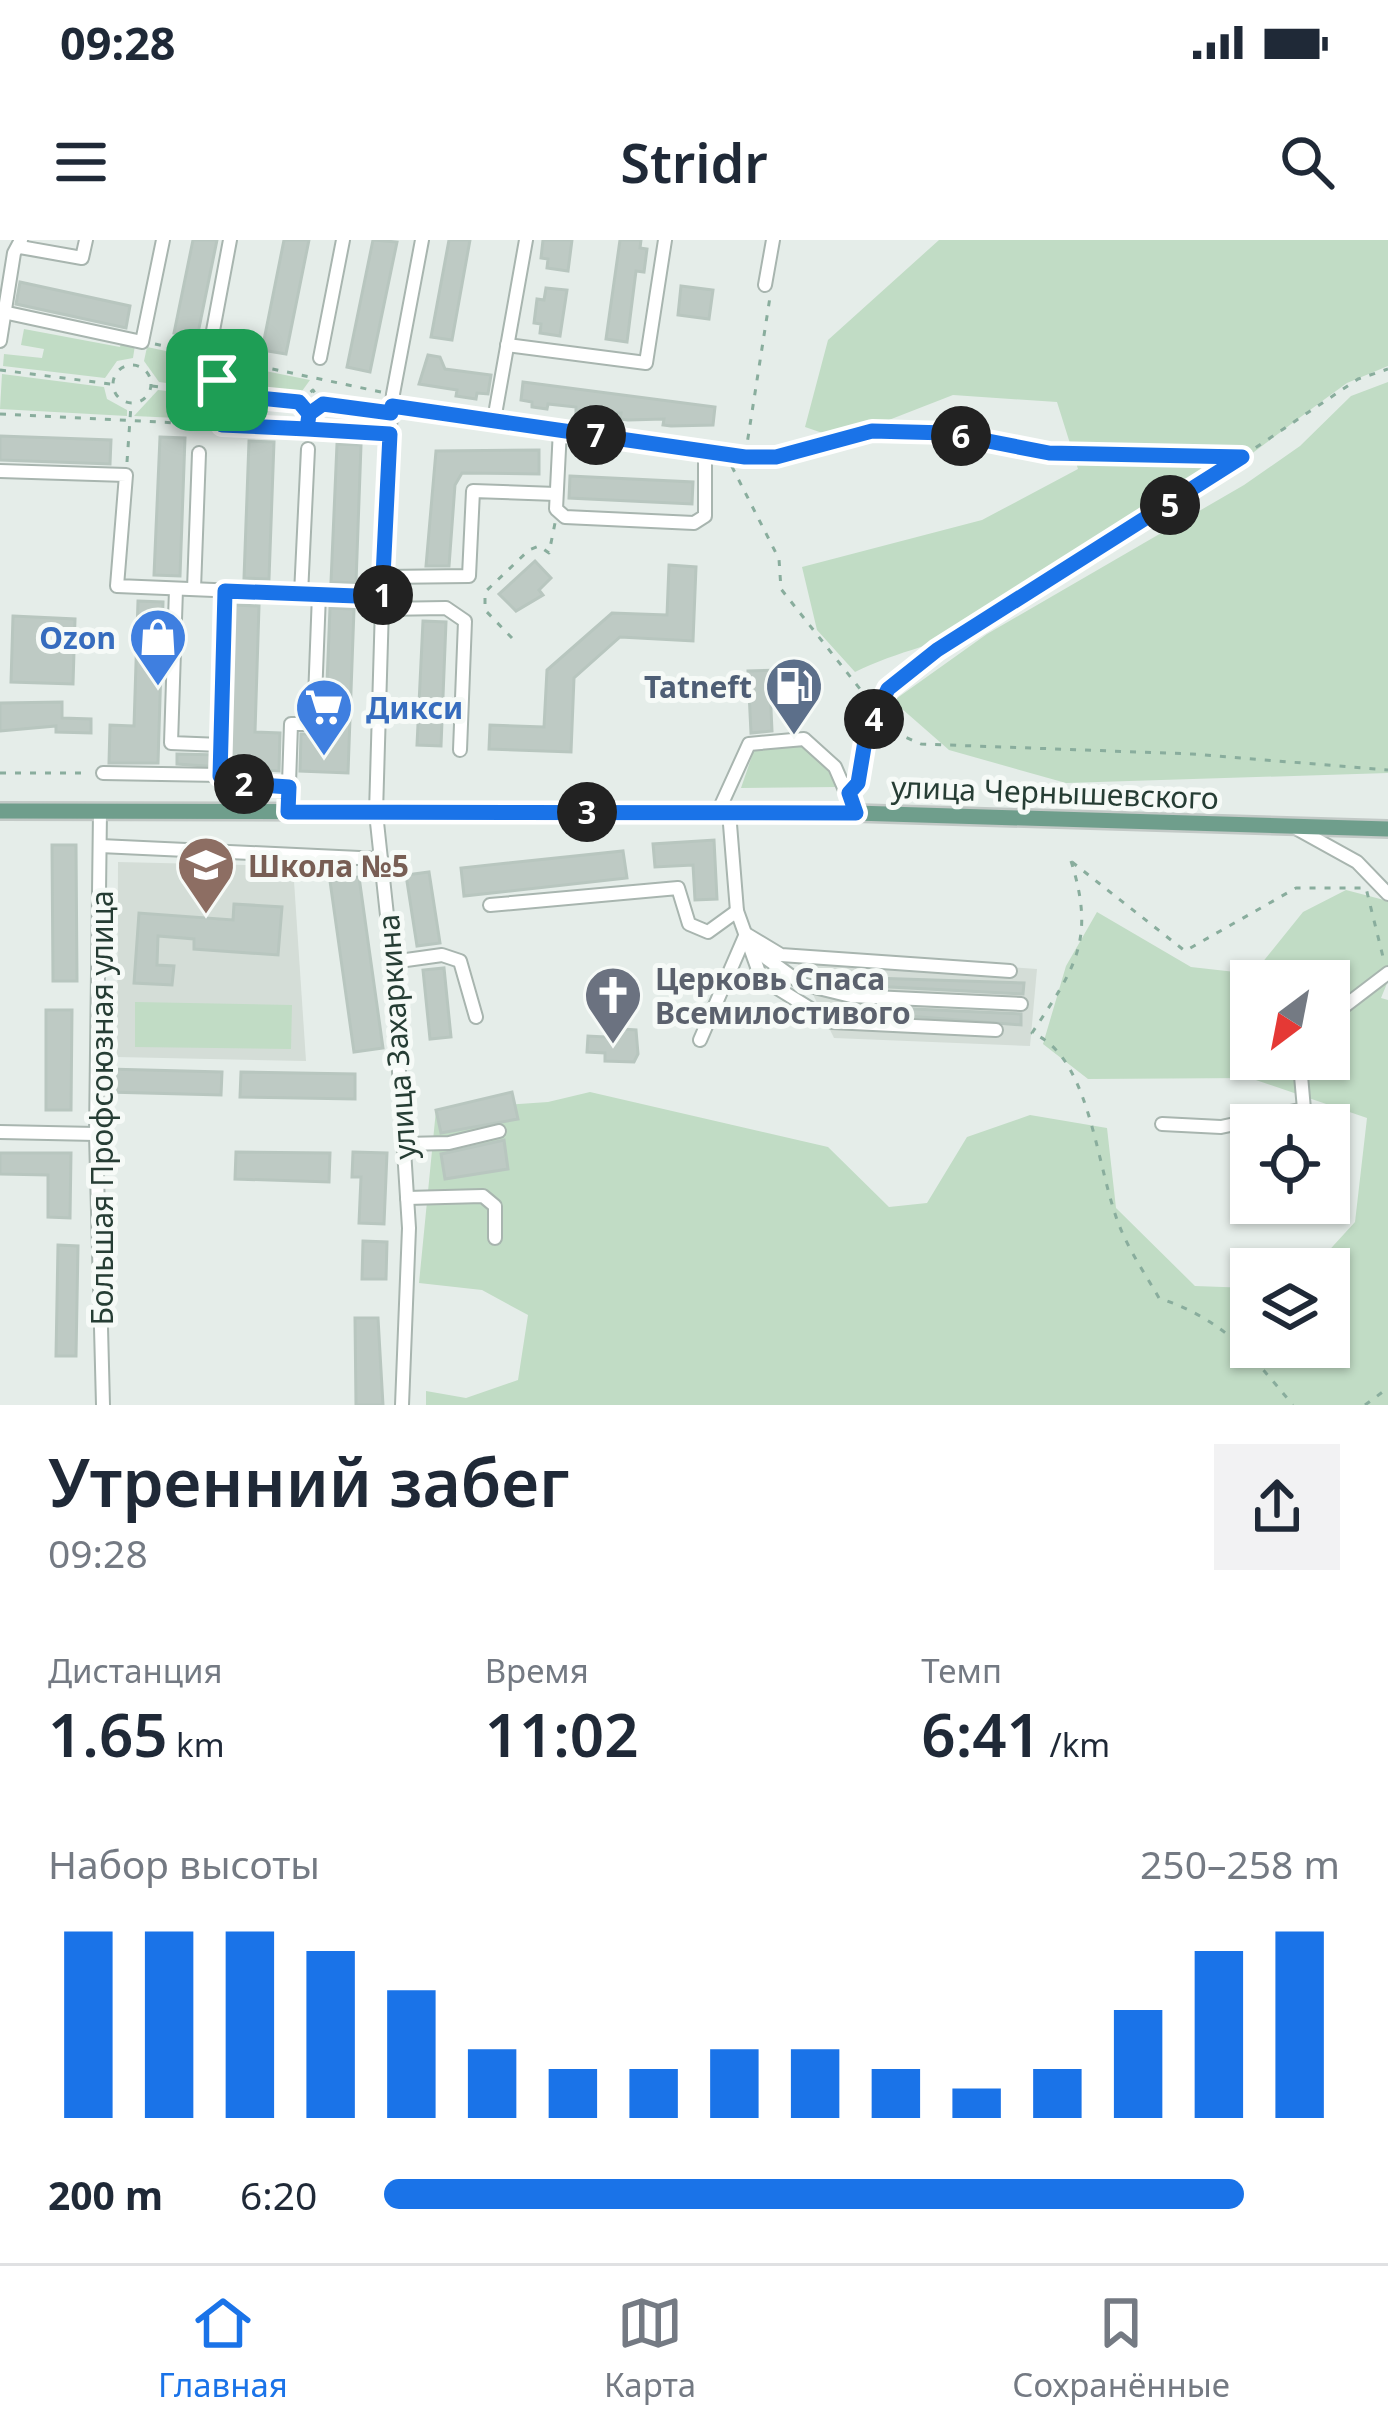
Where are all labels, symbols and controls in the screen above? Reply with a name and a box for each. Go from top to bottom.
text: 09:28 [60,12,176,73]
text: Stridr [620,125,768,199]
icon: menu [48,129,114,195]
icon: search [1274,129,1340,195]
pin [166,329,268,431]
icon: arrive [184,347,250,413]
pin: 7 [566,405,626,465]
pin: 6 [931,406,991,466]
text: 7 [587,412,605,457]
text: 6 [952,413,970,458]
pin: 5 [1140,475,1200,535]
text: 5 [1161,482,1179,527]
pin: 1 [353,565,413,625]
text: 1 [374,572,392,617]
shop icon: Ozon [127,606,189,688]
place label: Ozon [39,617,116,658]
fuel station icon: Tatneft [763,655,825,737]
place label: Tatneft [644,666,752,707]
supermarket icon: Дикси [293,676,355,758]
place label: Дикси [366,687,463,728]
pin: 4 [844,689,904,749]
text: 4 [865,696,883,741]
pin: 2 [214,754,274,814]
text: 2 [235,761,253,806]
street label: улица Чернышевского [890,766,1220,818]
pin: 3 [557,782,617,842]
text: 3 [578,789,596,834]
school or university icon: Школа №5 [175,834,237,916]
place label: Школа №5 [248,845,409,886]
street label: Большая Профсоюзная улица [81,890,122,1326]
street label: улица Захаркина [367,913,425,1161]
place label: Церковь Спаса Всемилостивого [655,958,911,1033]
north arrow [1230,960,1350,1080]
map controls [1230,960,1350,1368]
church icon: Церковь Спаса Всемилостивого [582,964,644,1046]
button: locate [1230,1104,1350,1224]
button: layers [1230,1248,1350,1368]
text: Утренний забег [48,1436,570,1526]
button: share [1214,1444,1340,1570]
text: 09:28 [48,1526,148,1579]
text: Дистанция [48,1648,223,1693]
text: Время [485,1648,589,1693]
text: Темп [921,1648,1002,1693]
text: 1.65 [48,1693,168,1775]
text: 11:02 [485,1693,639,1775]
text: 6:41 [921,1693,1041,1775]
text: km [168,1722,225,1767]
text: /km [1041,1722,1110,1767]
text: Набор высоты [48,1837,320,1890]
text: 250–258 m [1140,1837,1340,1890]
text: 200 m [48,2168,163,2221]
text: 6:20 [240,2168,317,2221]
tab: Главная [158,2290,288,2407]
tab: Карта [604,2290,696,2407]
tab: Сохранённые [1012,2290,1230,2407]

